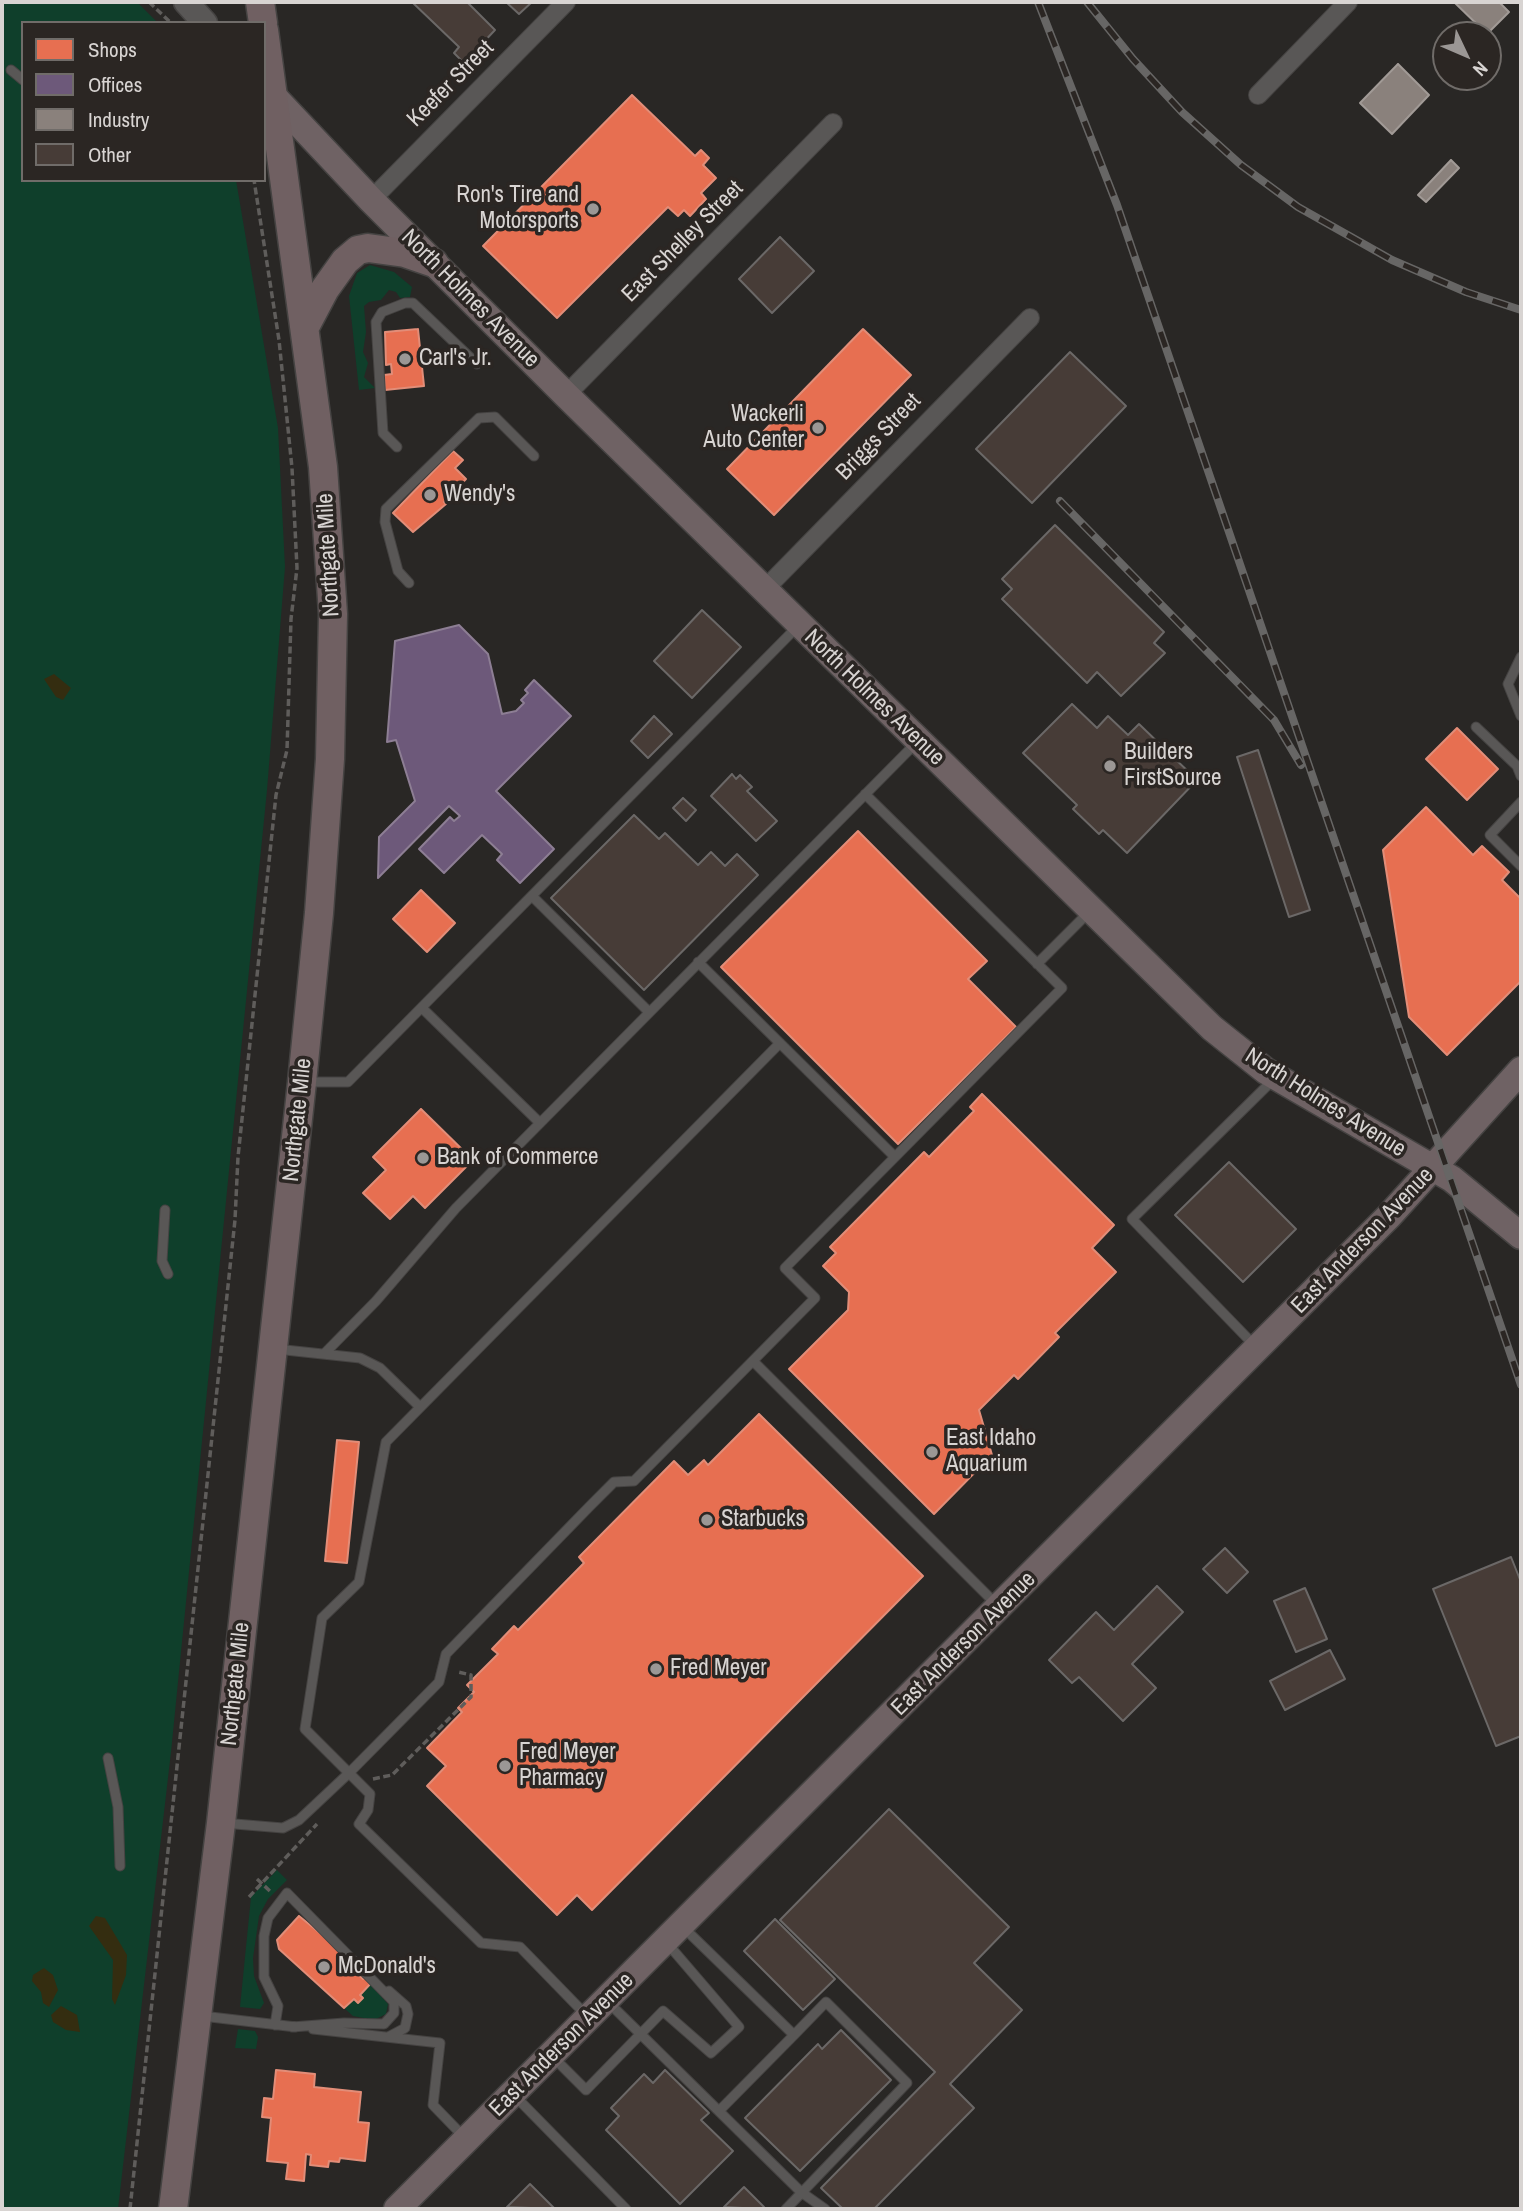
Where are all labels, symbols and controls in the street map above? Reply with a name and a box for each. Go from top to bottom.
legend [21,21,266,182]
north arrow [1432,21,1502,91]
text: Shops [88,35,137,64]
street label: Keefer Street [402,35,500,133]
text: N [1467,56,1494,82]
text: Offices [88,70,142,99]
text: Industry [88,105,149,134]
text: Other [88,140,131,169]
street label: East Shelley Street [617,176,749,308]
place label: Ron's Tire and Motorsports [456,182,579,236]
marker: Ron's Tire and Motorsports [585,201,601,217]
street label: North Holmes Avenue [395,224,545,374]
place label: Carl's Jr. [419,345,492,373]
marker: Carl's Jr. [397,351,413,367]
street label: Briggs Street [831,388,927,486]
place label: Wackerli Auto Center [703,401,804,455]
marker: Wackerli Auto Center [810,420,826,436]
place label: Wendy's [444,481,515,509]
marker: Wendy's [422,487,438,503]
street label: Northgate Mile [312,493,346,617]
street label: North Holmes Avenue [798,624,950,772]
place label: Builders FirstSource [1124,739,1221,793]
marker: Builders FirstSource [1102,758,1118,774]
street label: North Holmes Avenue [1240,1043,1410,1163]
street label: Northgate Mile [278,1057,318,1183]
place label: Bank of Commerce [437,1144,598,1172]
marker: Bank of Commerce [415,1150,431,1166]
street label: East Anderson Avenue [1286,1162,1440,1320]
place label: East Idaho Aquarium [946,1425,1036,1479]
marker: East Idaho Aquarium [924,1444,940,1460]
place label: Starbucks [721,1506,805,1534]
marker: Starbucks [699,1512,715,1528]
street label: East Anderson Avenue [886,1566,1042,1722]
street label: Northgate Mile [216,1621,256,1747]
place label: Fred Meyer [670,1655,766,1683]
marker: Fred Meyer [648,1661,664,1677]
place label: Fred Meyer Pharmacy [519,1739,615,1793]
marker: Fred Meyer Pharmacy [497,1758,513,1774]
place label: McDonald's [338,1953,436,1981]
marker: McDonald's [316,1959,332,1975]
street label: East Anderson Avenue [484,1967,640,2123]

